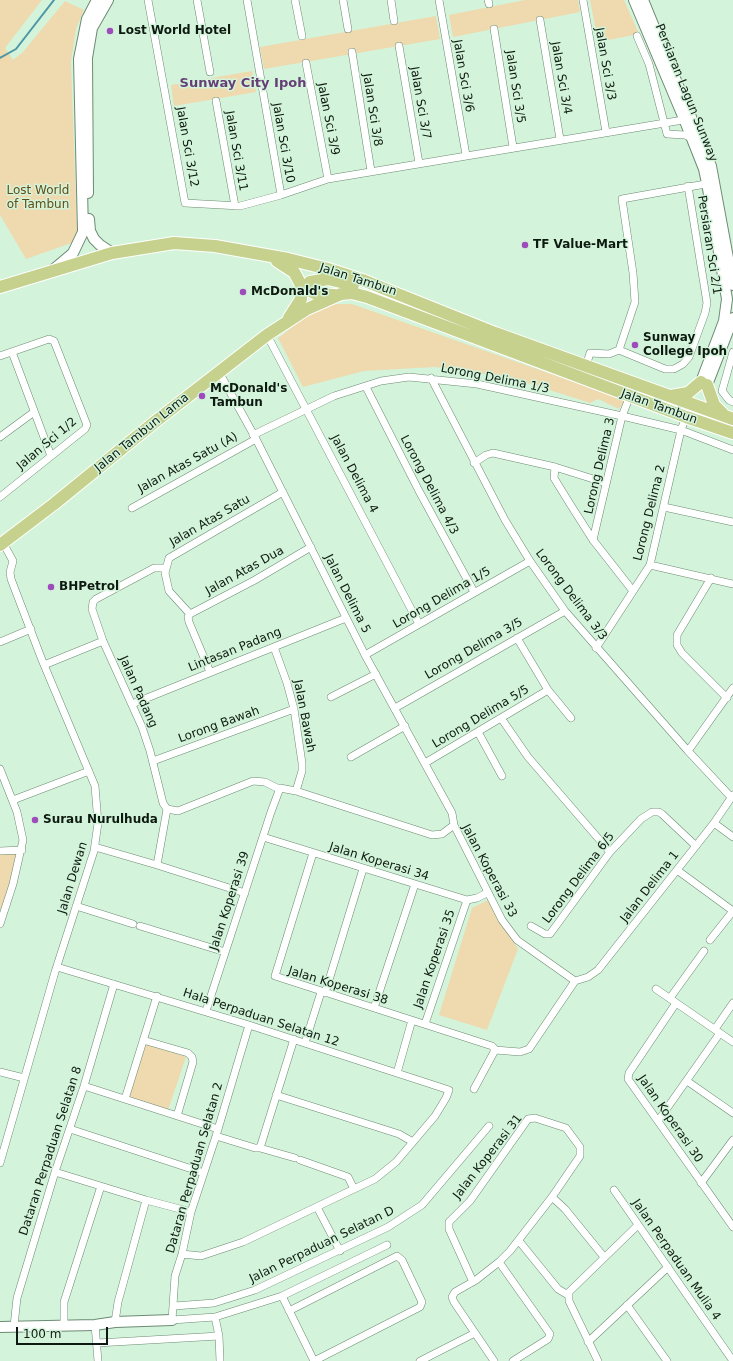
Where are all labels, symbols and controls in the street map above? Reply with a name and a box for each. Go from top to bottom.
street label: Persiaran Lagun Sunway [652,22,720,164]
place label: Lost World Hotel [118,24,231,38]
marker: Lost World Hotel [105,26,115,36]
street label: Jalan Sci 3/3 [592,26,618,102]
street label: Jalan Sci 3/6 [450,38,476,114]
street label: Jalan Sci 3/4 [548,40,574,116]
street label: Jalan Sci 3/5 [502,49,528,125]
street label: Jalan Sci 3/7 [407,65,433,141]
street label: Jalan Sci 3/8 [359,72,385,148]
district label: Sunway City Ipoh [180,76,306,92]
street label: Jalan Sci 3/9 [314,81,342,157]
street label: Jalan Sci 3/10 [269,102,297,184]
street label: Jalan Sci 3/12 [173,106,201,188]
street label: Jalan Sci 3/11 [222,110,250,192]
park label: Lost World of Tambun [7,184,69,212]
street label: Persiaran Sci 2/1 [694,194,724,296]
place label: TF Value-Mart [533,238,628,252]
marker: TF Value-Mart [520,240,530,250]
street label: Jalan Tambun [318,261,398,299]
place label: McDonald's [251,285,328,299]
marker: McDonald's [238,287,248,297]
place label: Sunway College Ipoh [643,331,727,359]
marker: Sunway College Ipoh [630,340,640,350]
street label: Lorong Delima 1/3 [439,361,551,397]
place label: McDonald's Tambun [210,382,287,410]
street label: Jalan Tambun [619,387,699,427]
street label: Jalan Tambun Lama [92,391,192,475]
marker: McDonald's Tambun [197,391,207,401]
street label: Jalan Sci 1/2 [14,415,80,473]
street label: Lorong Delima 3 [582,416,618,516]
street label: Jalan Atas Satu (A) [136,430,240,496]
street label: Jalan Delima 4 [327,432,381,516]
street label: Lorong Delima 4/3 [397,433,461,537]
street label: Lorong Delima 2 [631,463,669,563]
street label: Jalan Atas Satu [167,492,253,550]
street label: Jalan Atas Dua [203,544,287,598]
street label: Lorong Delima 3/3 [532,547,610,643]
street label: Jalan Delima 5 [321,552,373,636]
street label: Lorong Delima 1/5 [391,564,493,632]
place label: BHPetrol [59,580,119,594]
marker: BHPetrol [46,582,56,592]
street label: Lorong Delima 3/5 [423,615,525,683]
street label: Lintasan Padang [186,625,284,675]
street label: Jalan Padang [116,654,160,730]
street label: Jalan Bawah [290,679,318,753]
street label: Lorong Delima 5/5 [430,682,532,752]
street label: Lorong Bawah [176,704,262,746]
place label: Surau Nurulhuda [43,813,158,827]
marker: Surau Nurulhuda [30,815,40,825]
street label: Jalan Koperasi 33 [458,822,520,920]
street label: Lorong Delima 6/5 [540,830,618,926]
street label: Jalan Dewan [55,840,91,916]
street label: Jalan Koperasi 34 [327,840,431,884]
street label: Jalan Delima 1 [618,848,682,926]
street label: Jalan Koperasi 39 [207,850,253,952]
street label: Jalan Koperasi 35 [411,908,459,1010]
street label: Jalan Koperasi 38 [286,964,390,1008]
street label: Hala Perpaduan Selatan 12 [181,986,341,1050]
street label: Dataran Perpaduan Selatan 8 [17,1064,85,1238]
street label: Jalan Koperasi 30 [634,1072,706,1166]
street label: Dataran Perpaduan Selatan 2 [164,1081,226,1255]
street label: Jalan Koperasi 31 [450,1112,526,1202]
street label: Jalan Perpaduan Mulia 4 [629,1197,723,1323]
street label: Jalan Perpaduan Selatan D [247,1204,397,1286]
scale bar [18,1319,110,1345]
text: 100 m [23,1327,61,1341]

